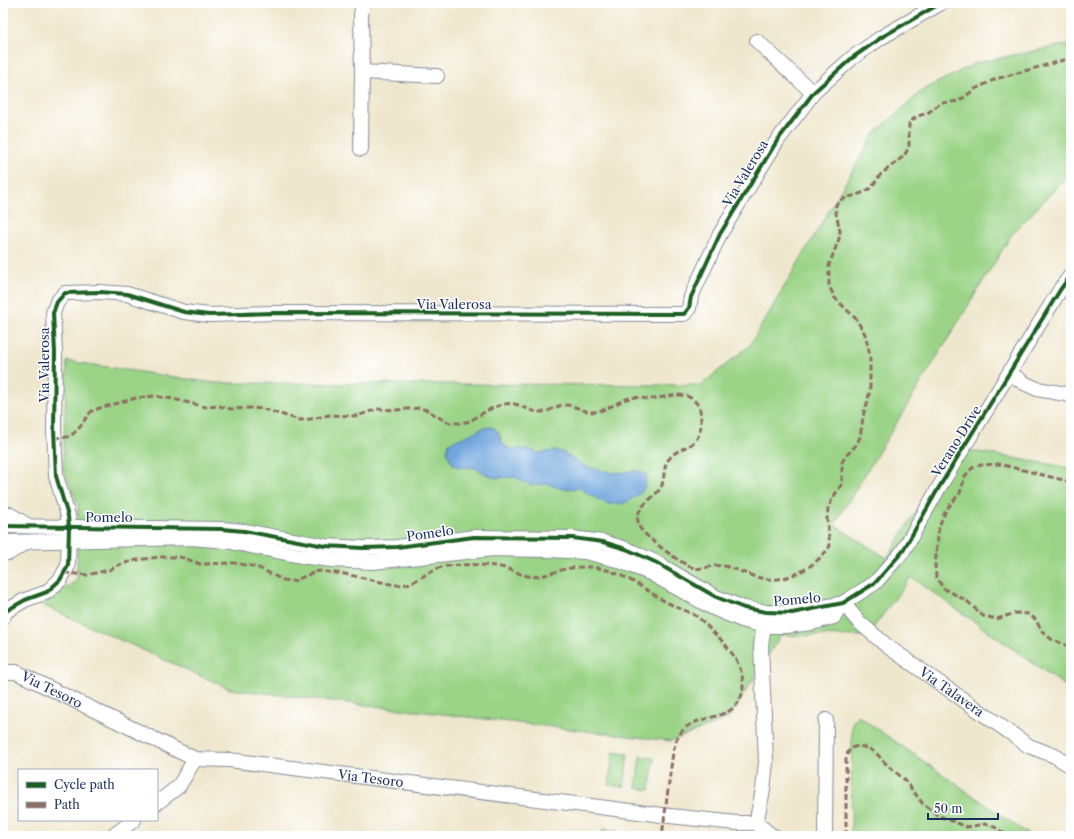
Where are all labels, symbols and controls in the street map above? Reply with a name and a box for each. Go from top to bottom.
street label: Via Valerosa [718,137,771,210]
street label: Via Valerosa [416,296,492,312]
street label: Via Valerosa [36,327,52,404]
street label: Verano Drive [927,402,984,480]
street label: Pomelo [85,509,133,525]
street label: Pomelo [405,522,455,544]
street label: Pomelo [773,589,821,609]
street label: Via Talavera [916,663,987,720]
street label: Via Tesoro [18,667,85,711]
street label: Via Tesoro [336,766,405,790]
legend [18,769,158,821]
text: Cycle path [54,777,115,792]
scale bar [928,795,998,821]
text: Path [54,797,80,812]
text: 50 m [934,801,963,816]

